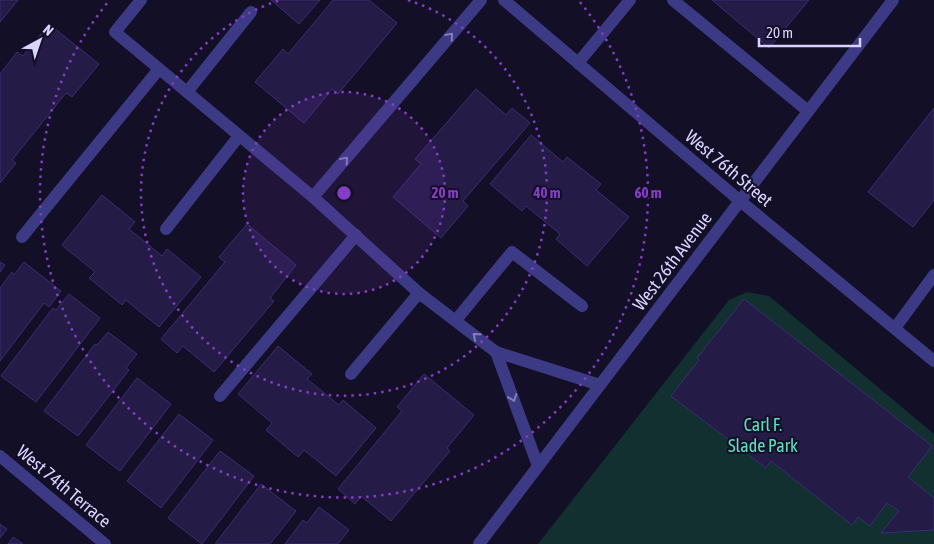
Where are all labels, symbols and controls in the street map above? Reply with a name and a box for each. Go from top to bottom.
north arrow [15,15,65,65]
scale bar [759,15,860,47]
text: N [40,21,57,39]
text: 20 m [766,24,793,41]
one-way arrow [444,33,453,42]
street label: West 76th Street [681,125,777,211]
one-way arrow [339,157,347,166]
centre of rings [335,184,353,202]
text: 20 m [432,184,459,201]
text: 40 m [533,184,561,201]
text: 60 m [635,184,662,201]
street label: West 26th Avenue [628,208,716,314]
one-way arrow [473,333,482,341]
one-way arrow [507,393,517,402]
park label: Carl F. Slade Park [728,414,798,456]
street label: West 74th Terrace [13,441,115,531]

